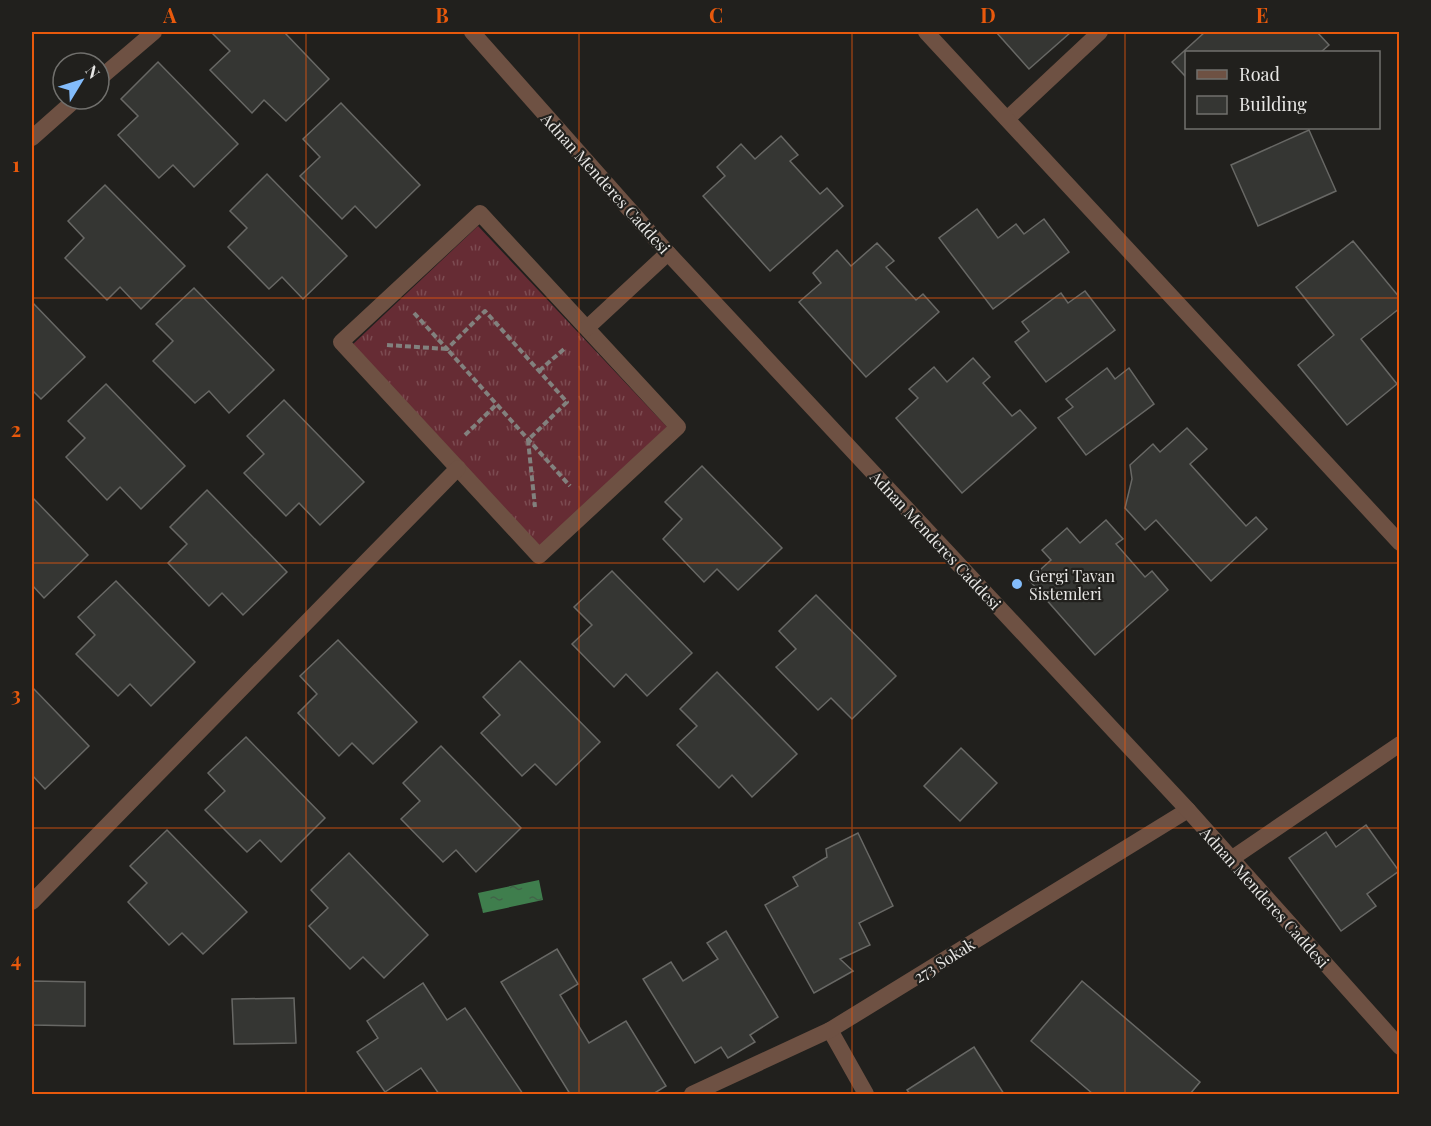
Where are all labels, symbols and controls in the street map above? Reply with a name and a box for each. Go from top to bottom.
text: A [162,1,177,28]
text: B [435,1,449,28]
text: C [709,1,723,28]
text: D [980,1,996,28]
text: E [1256,1,1268,28]
north arrow [51,51,111,111]
legend [1185,51,1380,129]
text: N [81,60,105,83]
text: Road [1239,62,1280,86]
text: Building [1239,92,1307,116]
street label: Adnan Menderes Caddesi [536,107,675,258]
text: 1 [12,150,20,177]
text: 2 [11,415,21,442]
street label: Adnan Menderes Caddesi [865,465,1006,614]
place label: Gergi Tavan Sistemleri [1029,565,1115,604]
marker: Gergi Tavan Sistemleri [1010,577,1024,591]
text: 3 [11,680,21,707]
street label: Adnan Menderes Caddesi [1195,821,1334,972]
street label: 273 Sokak [910,933,979,987]
text: 4 [11,945,21,972]

